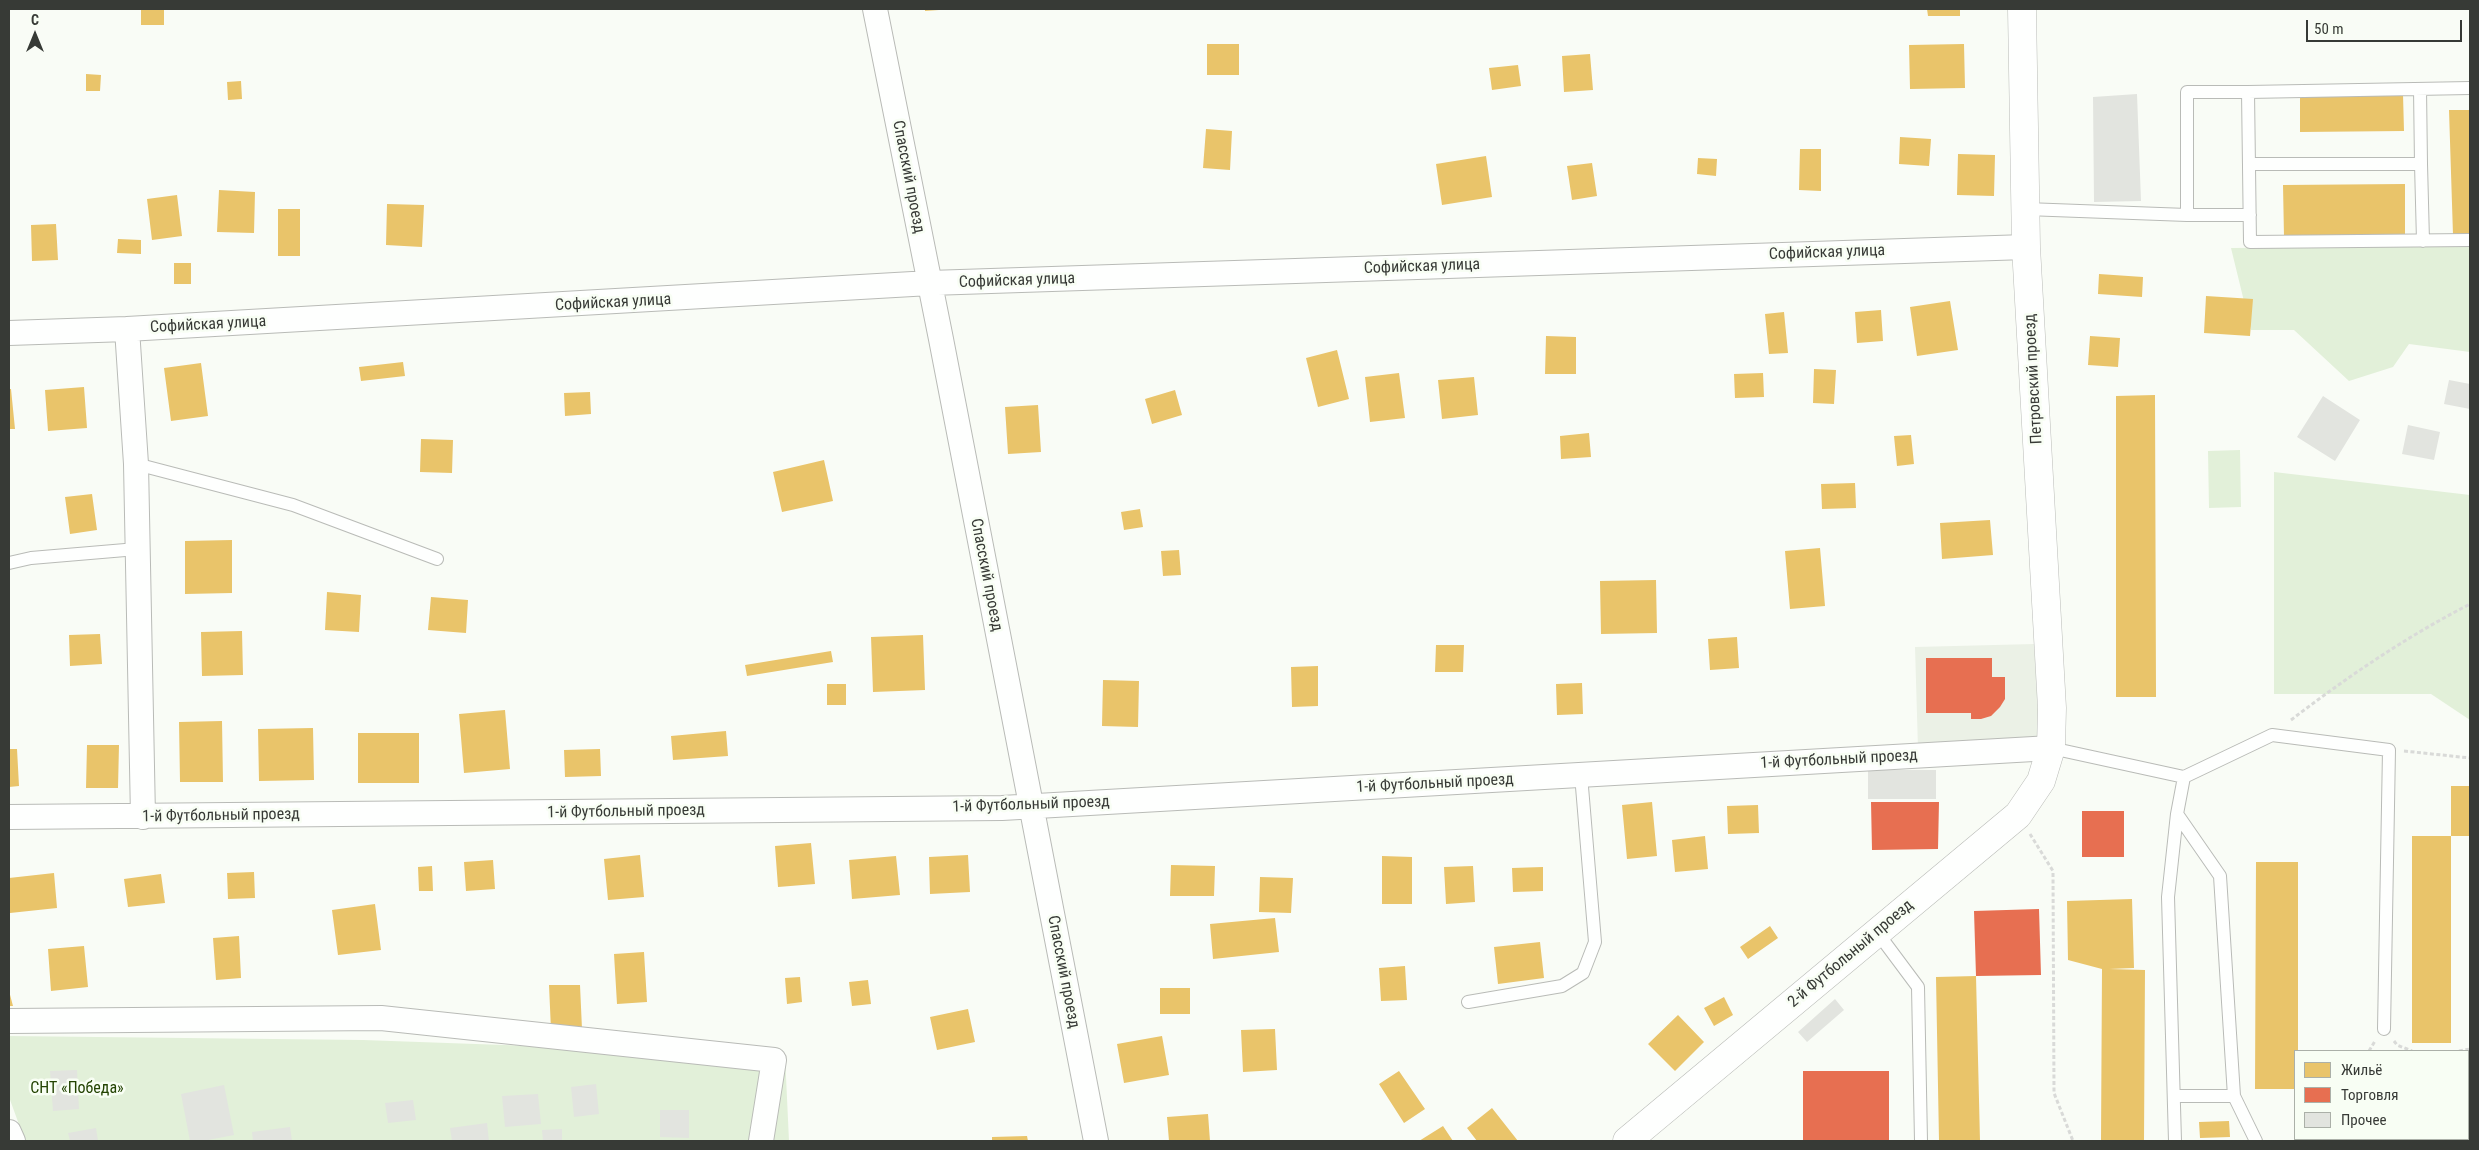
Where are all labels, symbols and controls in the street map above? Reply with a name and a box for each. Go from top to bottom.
north arrow [10,10,60,60]
scale bar [2309,10,2465,42]
text: С [31,12,39,28]
text: 50 m [2314,20,2344,38]
street label: Спасский проезд [888,119,928,235]
street label: Софийская улица [1769,241,1885,265]
street label: Софийская улица [1364,255,1480,279]
street label: Софийская улица [959,269,1075,293]
street label: Софийская улица [554,290,672,316]
street label: Софийская улица [149,312,267,338]
street label: Петровский проезд [2021,313,2047,445]
street label: Спасский проезд [966,517,1006,633]
street label: 1-й Футбольный проезд [1760,746,1918,774]
street label: 1-й Футбольный проезд [1356,770,1514,798]
street label: 1-й Футбольный проезд [952,793,1110,817]
street label: 1-й Футбольный проезд [547,801,705,823]
street label: 1-й Футбольный проезд [142,805,300,827]
street label: 2-й Футбольный проезд [1784,896,1918,1012]
street label: Спасский проезд [1043,914,1083,1030]
legend [2294,1050,2469,1140]
text: Жильё [2341,1061,2382,1079]
park label: СНТ «Победа» [30,1079,124,1099]
text: Торговля [2341,1086,2398,1104]
text: Прочее [2341,1111,2387,1129]

